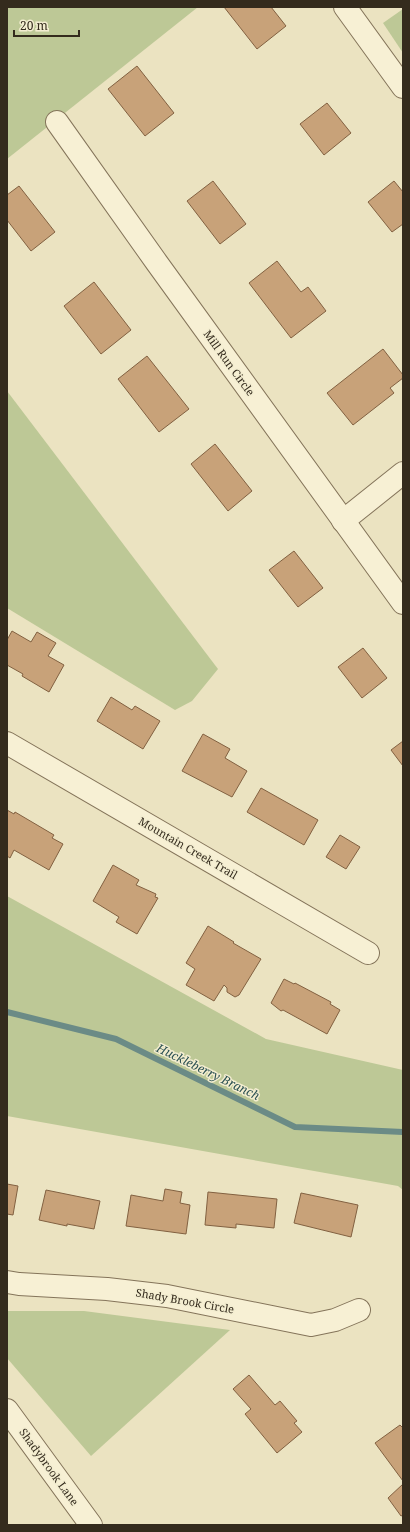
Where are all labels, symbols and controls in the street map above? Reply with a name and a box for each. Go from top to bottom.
scale bar [14,12,79,38]
text: 20 m [20,17,48,34]
street label: Mill Run Circle [200,327,258,399]
street label: Mountain Creek Trail [136,813,241,882]
water label: Huckleberry Branch [153,1039,263,1104]
street label: Shady Brook Circle [135,1284,235,1317]
street label: Shadybrook Lane [16,1425,83,1508]

